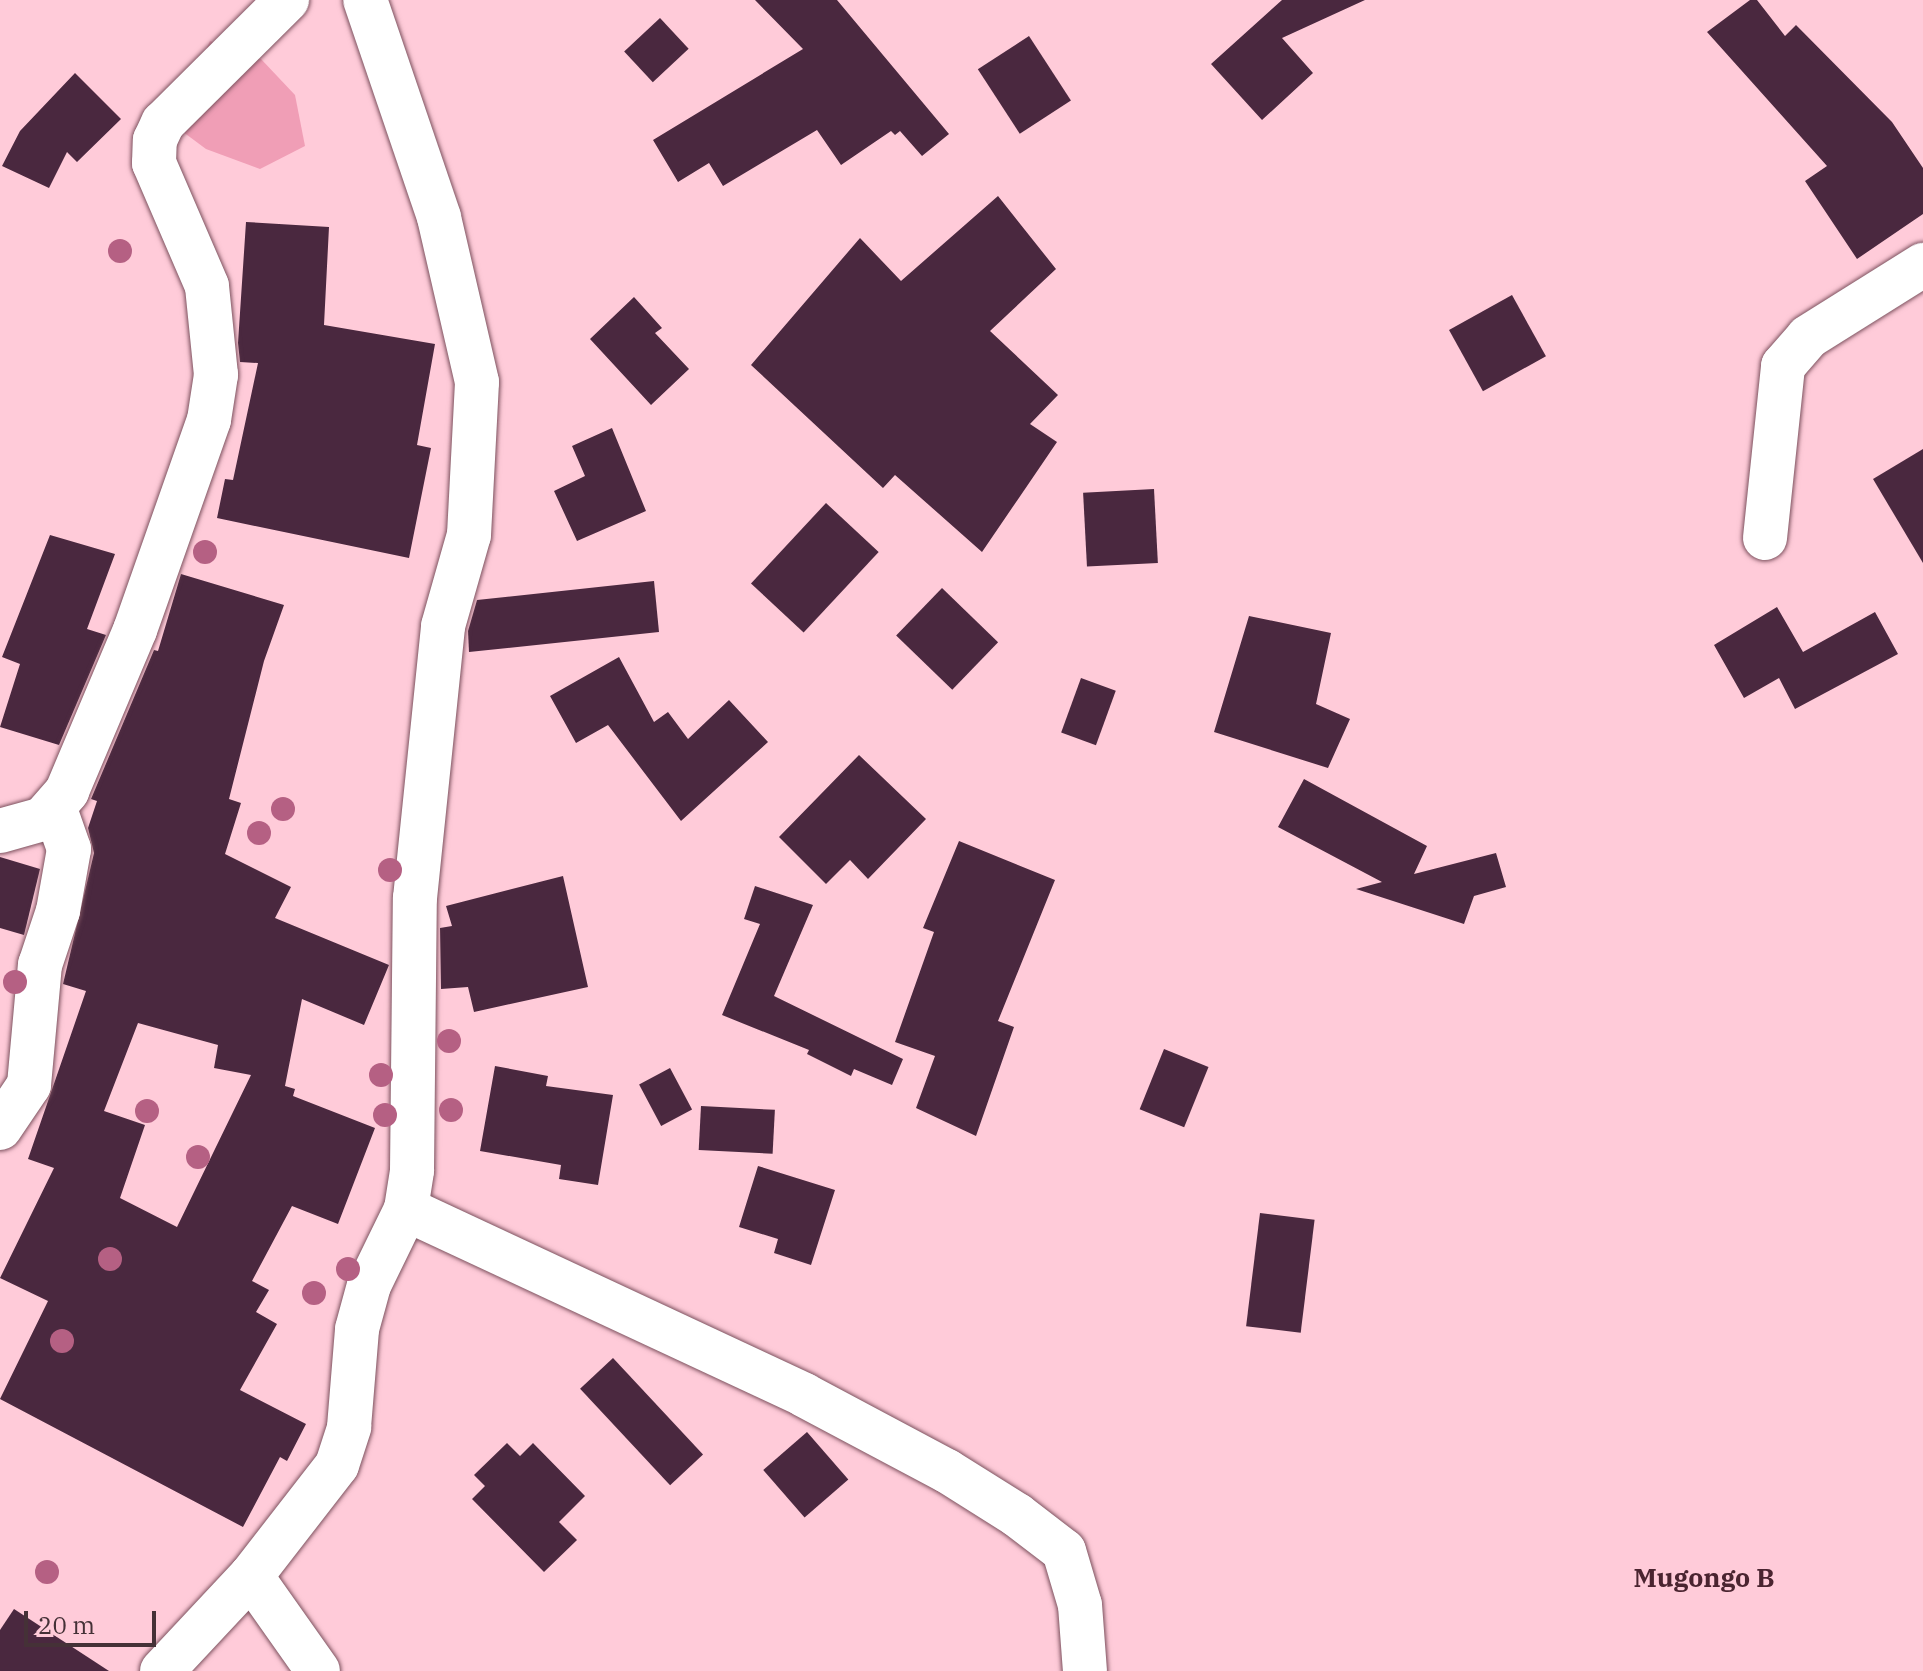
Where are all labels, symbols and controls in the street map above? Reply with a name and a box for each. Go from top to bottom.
district label: Mugongo B [1633,1562,1775,1594]
scale bar [28,1595,160,1645]
text: 20 m [38,1609,95,1641]

